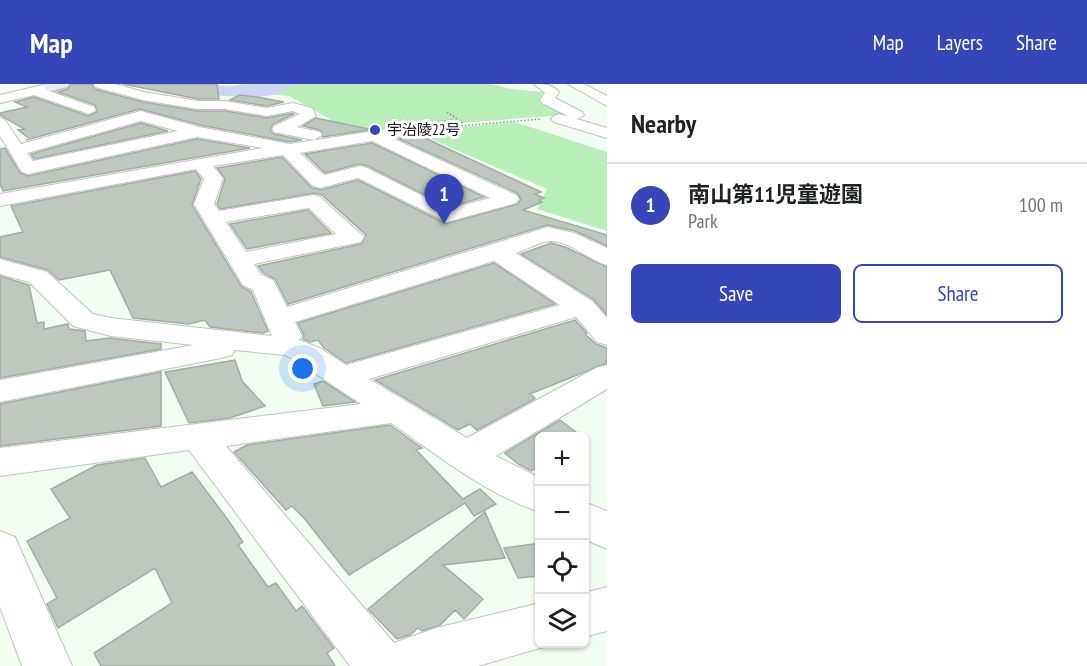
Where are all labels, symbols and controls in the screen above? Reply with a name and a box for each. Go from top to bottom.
text: Map [30,24,73,61]
text: Map [873,29,904,56]
text: Layers [937,29,983,56]
text: Share [1016,29,1057,56]
text: Nearby [631,107,696,140]
place label: 宇治陵22号 [387,120,461,139]
marker: 宇治陵22号 [368,123,382,137]
pin: 1 [424,174,464,224]
text: 南山第11児童遊園 [688,180,863,208]
text: 1 [646,192,655,218]
text: 100 m [1019,192,1063,218]
text: Park [688,208,718,234]
button: Save [631,264,841,323]
button: Share [853,264,1063,323]
your location [288,354,317,383]
map controls [535,432,589,648]
button: + [535,432,589,486]
button: − [535,486,589,540]
button: locate [535,540,589,594]
button: layers [535,594,589,648]

